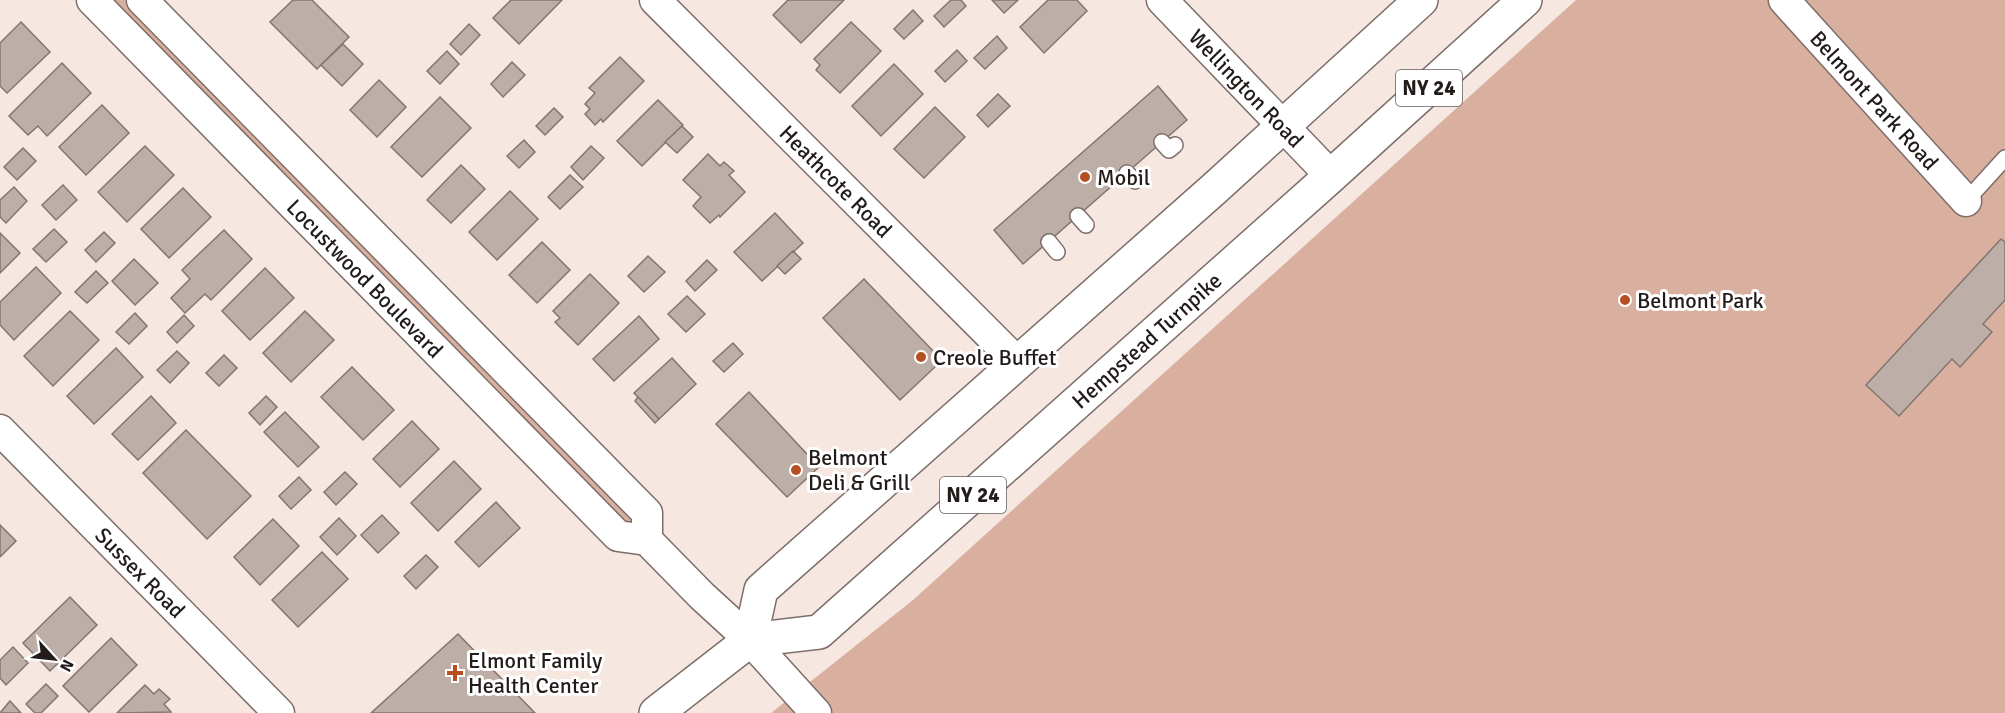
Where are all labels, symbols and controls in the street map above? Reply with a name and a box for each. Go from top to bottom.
street label: Wellington Road [1183,23,1309,153]
street label: Belmont Park Road [1804,25,1944,176]
road number: NY 24 [1396,70,1462,106]
street label: Heathcote Road [774,119,898,243]
place label: Mobil [1097,164,1150,191]
marker: Mobil [1078,170,1092,184]
street label: Locustwood Boulevard [281,194,449,364]
street label: Hempstead Turnpike [1066,267,1227,414]
place label: Belmont Park [1637,287,1764,314]
marker: Belmont Park [1618,293,1632,307]
place label: Creole Buffet [933,344,1057,371]
marker: Creole Buffet [914,350,928,364]
place label: Belmont Deli & Grill [808,444,910,496]
marker: Belmont Deli & Grill [789,463,803,477]
road number: NY 24 [940,477,1006,513]
street label: Sussex Road [89,522,191,624]
north arrow [24,629,84,689]
place label: Elmont Family Health Center [468,647,603,699]
text: N [55,656,78,675]
marker: Elmont Family Health Center [446,664,464,682]

